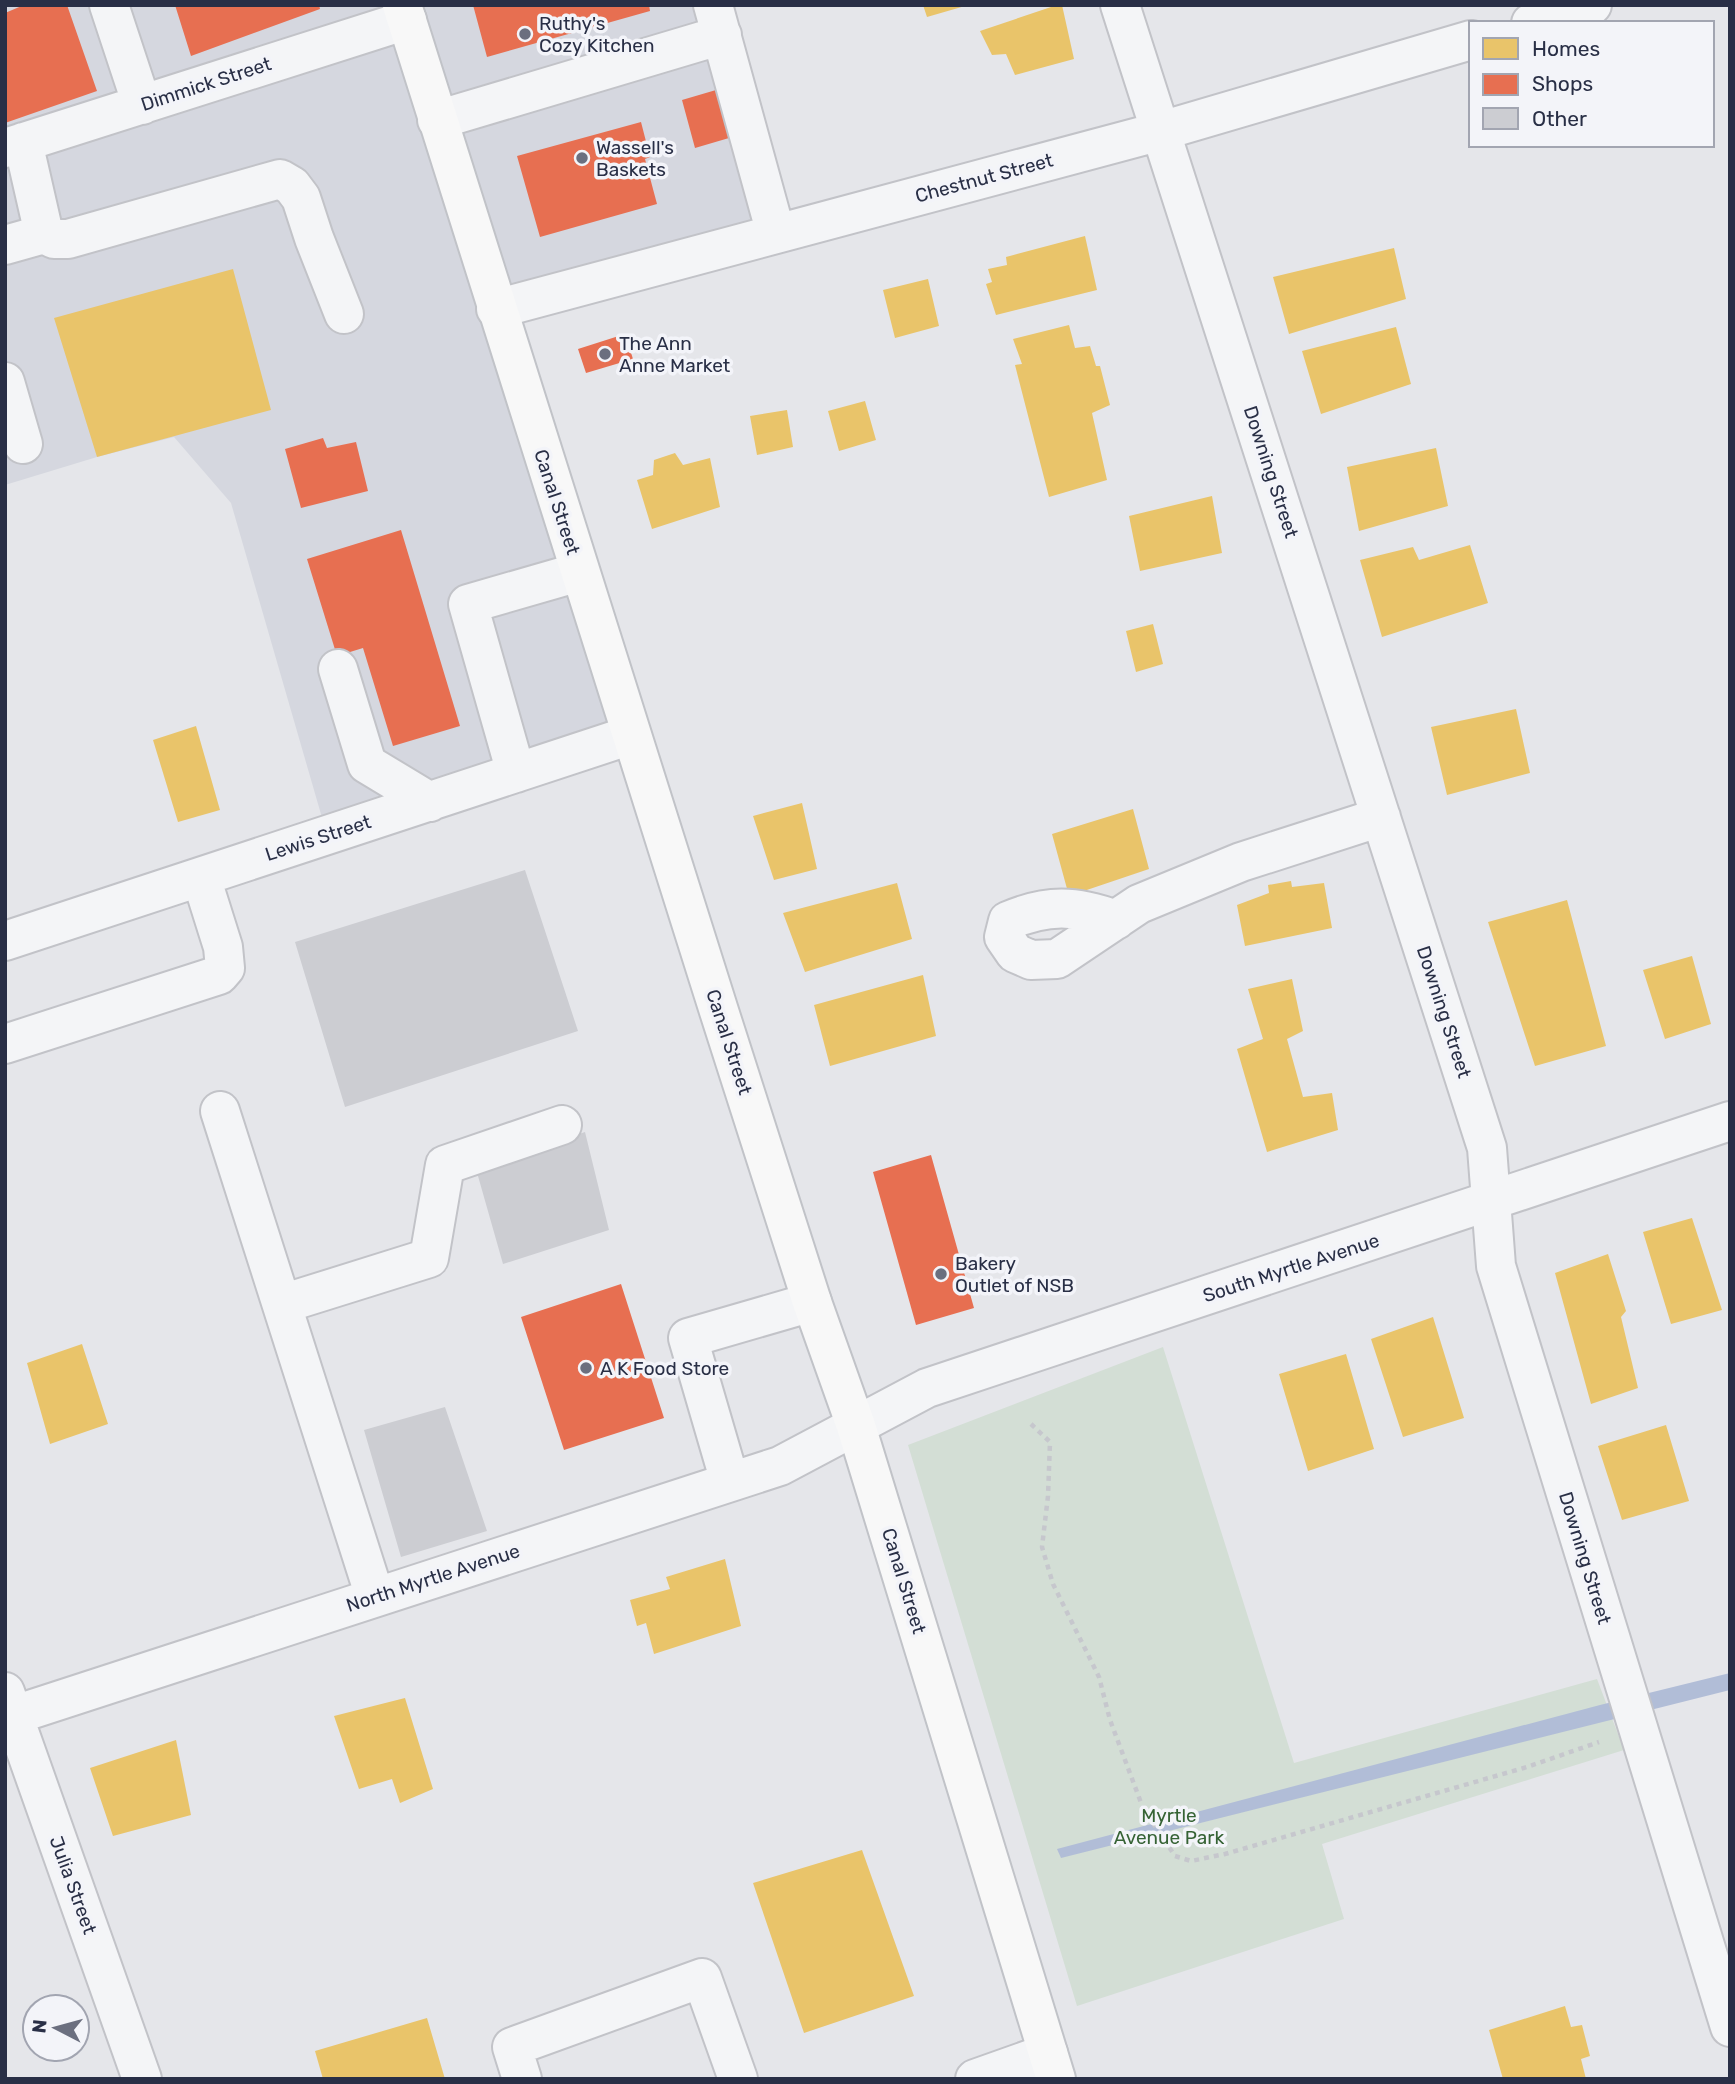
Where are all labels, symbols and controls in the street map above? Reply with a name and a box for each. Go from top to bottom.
place label: Ruthy's Cozy Kitchen [539,12,654,57]
legend [1469,21,1714,147]
marker: Ruthy's Cozy Kitchen [517,26,533,42]
text: Homes [1532,36,1600,61]
street label: Dimmick Street [138,52,275,116]
text: Shops [1532,71,1593,96]
text: Other [1532,106,1587,131]
place label: Wassell's Baskets [596,136,674,181]
street label: Chestnut Street [912,148,1056,207]
marker: Wassell's Baskets [574,150,590,166]
place label: The Ann Anne Market [619,332,731,377]
marker: The Ann Anne Market [597,346,613,362]
street label: Downing Street [1239,403,1303,541]
street label: Canal Street [529,446,585,558]
street label: Lewis Street [262,810,374,866]
street label: Downing Street [1412,943,1476,1081]
street label: Canal Street [701,986,757,1098]
street label: South Myrtle Avenue [1200,1229,1382,1307]
place label: Bakery Outlet of NSB [955,1252,1074,1297]
marker: Bakery Outlet of NSB [933,1266,949,1282]
place label: A K Food Store [600,1357,729,1380]
marker: A K Food Store [578,1360,594,1376]
street label: Downing Street [1554,1489,1616,1628]
street label: Canal Street [877,1525,931,1637]
street label: North Myrtle Avenue [343,1539,523,1617]
park label: Myrtle Avenue Park [1114,1804,1225,1849]
street label: Julia Street [45,1833,102,1938]
north arrow [21,1993,91,2063]
text: N [27,2018,52,2034]

